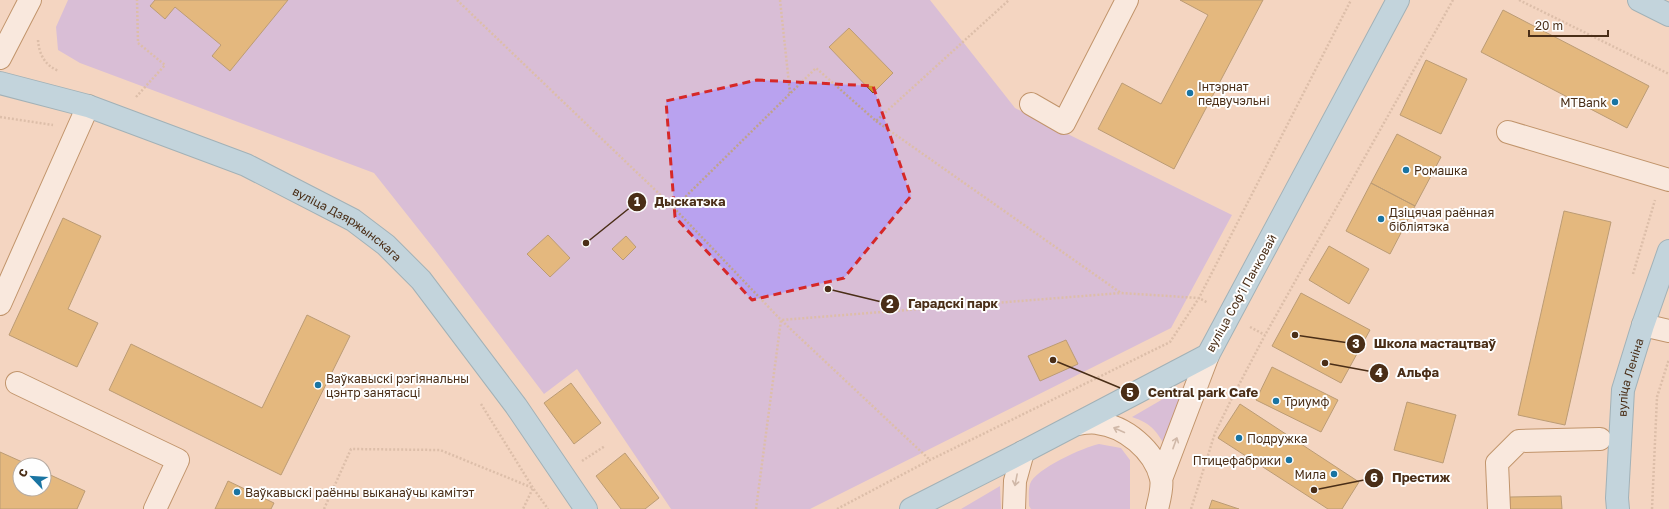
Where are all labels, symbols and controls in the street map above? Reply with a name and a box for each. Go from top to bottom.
scale bar [1529,12,1608,38]
text: 20 m [1535,18,1563,33]
place label: Інтэрнат педвучэльні [1198,79,1270,108]
marker: Інтэрнат педвучэльні [1185,88,1195,98]
place label: MTBank [1560,95,1607,110]
marker: MTBank [1610,97,1620,107]
place label: Ромашка [1414,163,1468,178]
marker: Ромашка [1401,165,1411,175]
street label: вуліца Дзяржынскага [290,183,405,264]
callout: Дыскатэка [627,189,733,214]
text: Дыскатэка [655,193,726,209]
text: 1 [634,194,640,209]
place label: Дзіцячая раённая бібліятэка [1389,205,1494,234]
marker: Дзіцячая раённая бібліятэка [1376,214,1386,224]
street label: вуліца Софʼі Панковай [1202,232,1280,354]
callout: Гарадскі парк [880,291,1006,316]
text: Гарадскі парк [908,295,998,311]
text: 2 [886,296,894,311]
callout: Школа мастацтваў [1346,331,1504,356]
text: Школа мастацтваў [1374,335,1496,351]
text: 3 [1352,336,1360,351]
street label: вуліца Леніна [1614,336,1646,417]
callout: Альфа [1369,360,1447,385]
text: Альфа [1397,364,1439,380]
text: 4 [1375,365,1383,380]
place label: Ваўкавыскі рэгіянальны цэнтр занятасці [326,371,469,400]
marker: Ваўкавыскі рэгіянальны цэнтр занятасці [313,380,323,390]
callout: Central park Cafe [1120,380,1266,405]
text: Central park Cafe [1148,384,1259,400]
text: 5 [1126,385,1134,400]
place label: Триумф [1284,394,1329,409]
marker: Триумф [1271,396,1281,406]
one-way arrow [1114,426,1126,433]
place label: Подружка [1247,431,1307,446]
marker: Подружка [1234,433,1244,443]
one-way arrow [1172,436,1179,449]
place label: Птицефабрики [1193,453,1281,468]
marker: Птицефабрики [1284,455,1294,465]
north arrow [12,457,52,497]
callout: Престиж [1364,465,1458,490]
text: С [15,466,30,479]
place label: Мила [1295,467,1326,482]
marker: Мила [1329,469,1339,479]
text: Престиж [1392,469,1450,485]
text: 6 [1370,470,1378,485]
one-way arrow [1011,473,1019,486]
place label: Ваўкавыскі раённы выканаўчы камітэт [245,485,474,500]
marker: Ваўкавыскі раённы выканаўчы камітэт [232,487,242,497]

